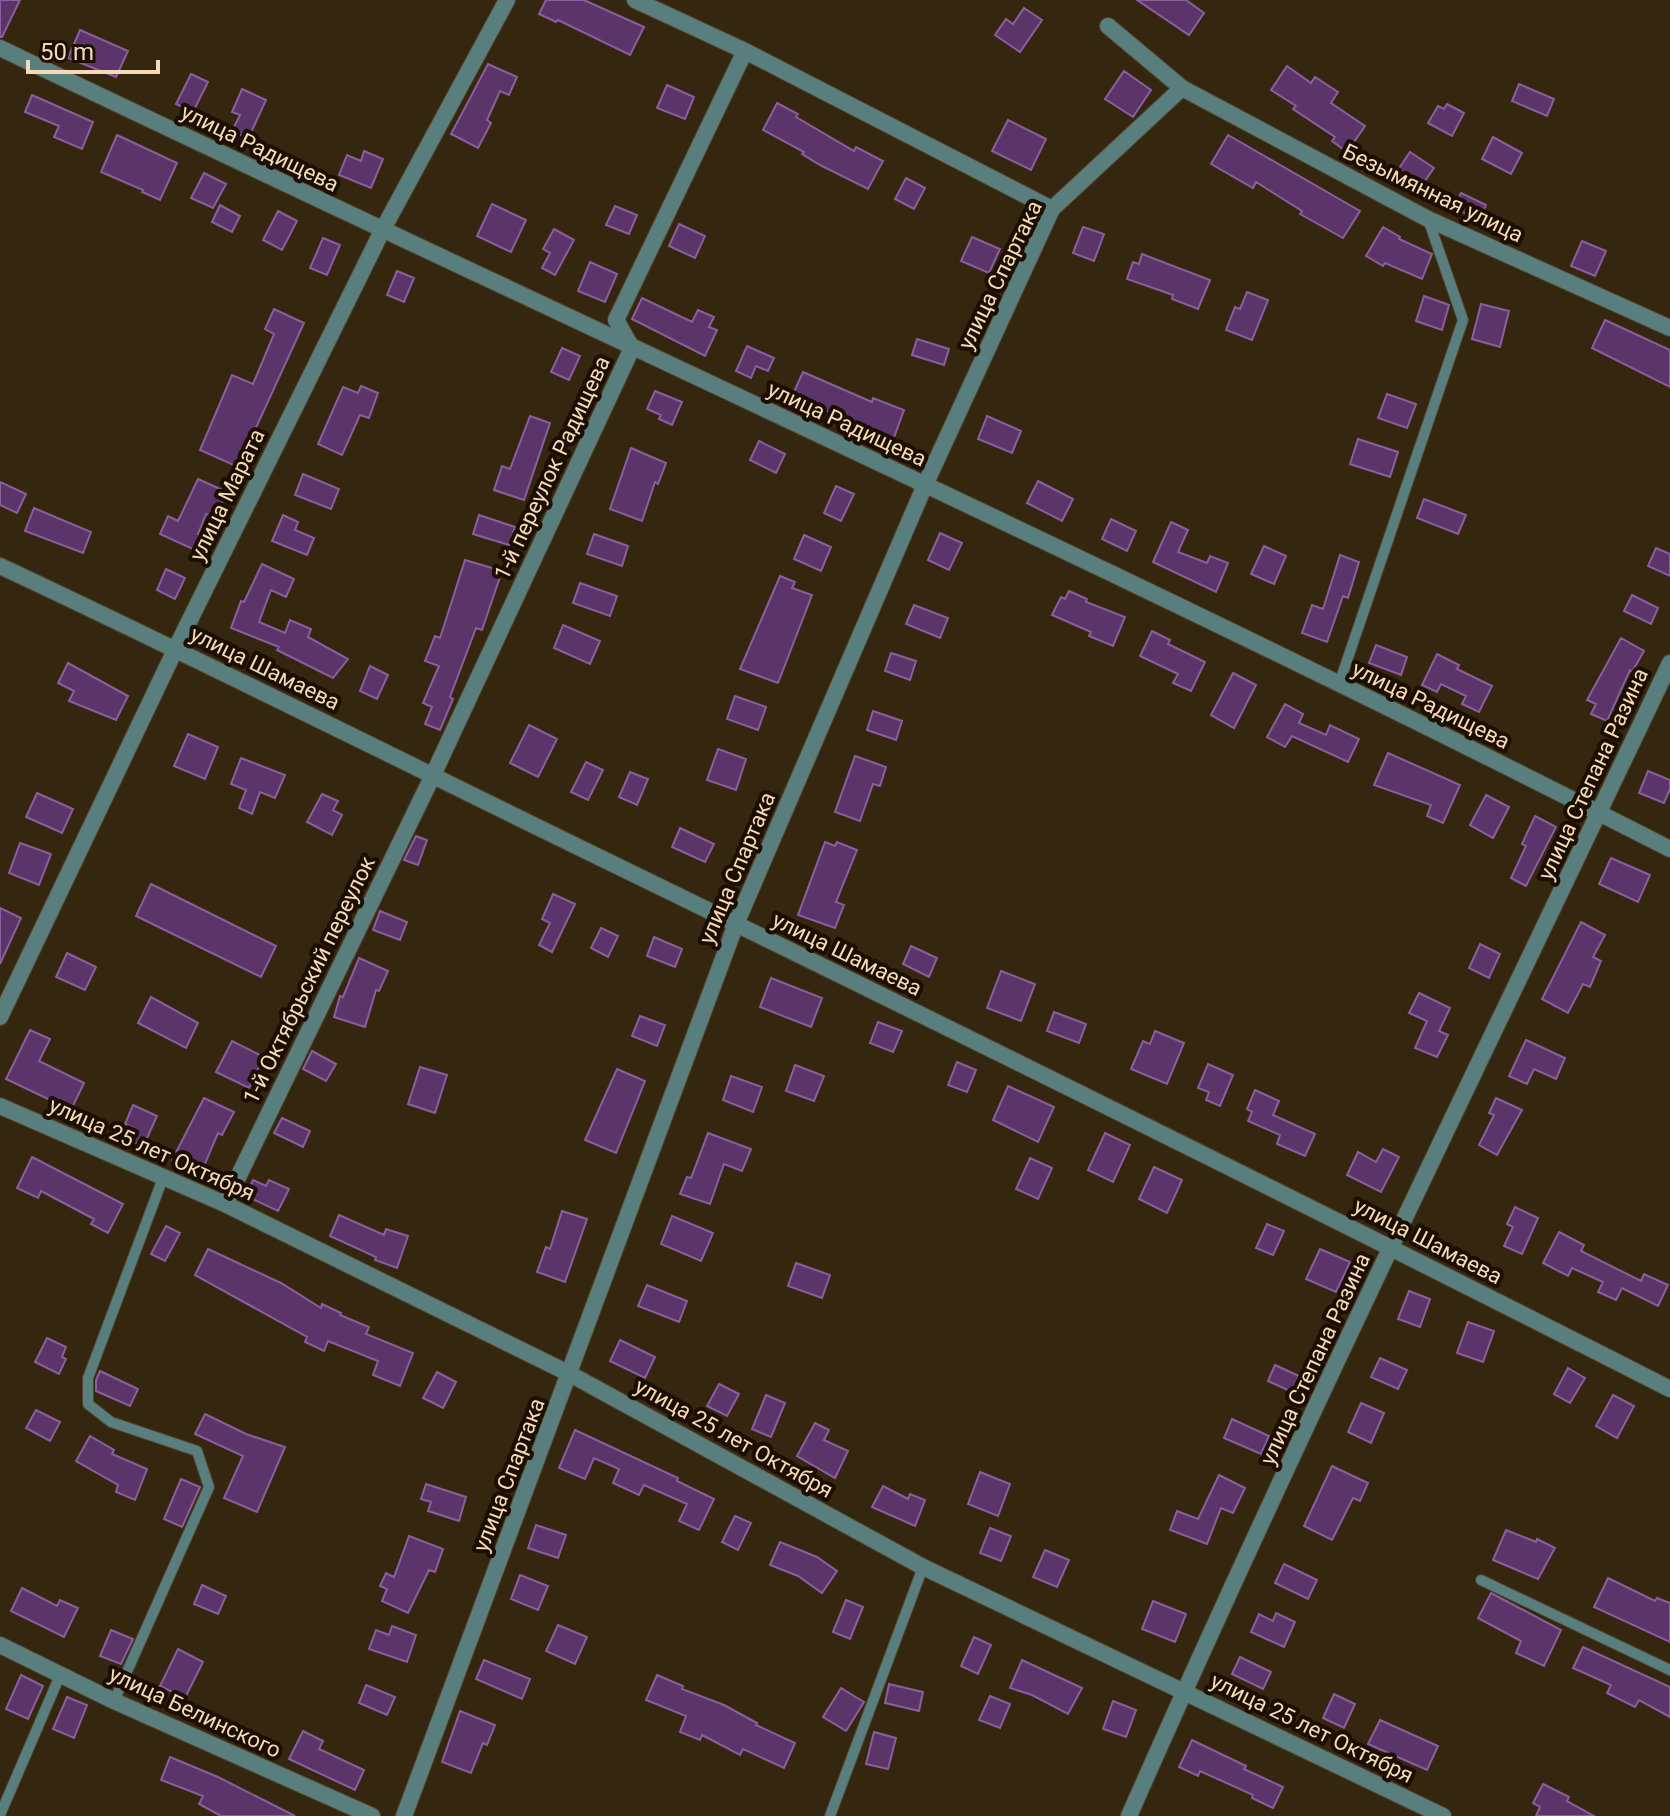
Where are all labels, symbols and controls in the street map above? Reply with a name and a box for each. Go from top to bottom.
scale bar [28,24,158,74]
text: 50 m [40,38,94,66]
street label: улица Радищева [177,99,343,197]
street label: Безымянная улица [1339,138,1527,248]
street label: улица Спартака [953,196,1047,354]
street label: 1-й переулок Радищева [489,352,615,584]
street label: улица Радищева [764,376,930,472]
street label: улица Марата [184,425,270,565]
street label: улица Шамаева [186,621,344,715]
street label: улица Радищева [1348,656,1514,754]
street label: улица Степана Разина [1533,664,1653,884]
street label: улица Спартака [694,788,780,948]
street label: 1-й Октябрьский переулок [238,852,380,1108]
street label: улица Шамаева [768,907,926,1001]
street label: улица 25 лет Октября [45,1092,259,1206]
street label: улица Шамаева [1350,1193,1506,1289]
street label: улица Степана Разина [1255,1249,1375,1469]
street label: улица 25 лет Октября [631,1373,837,1503]
street label: улица Спартака [468,1395,550,1555]
street label: улица Белинского [105,1661,285,1763]
street label: улица 25 лет Октября [1207,1668,1417,1788]

